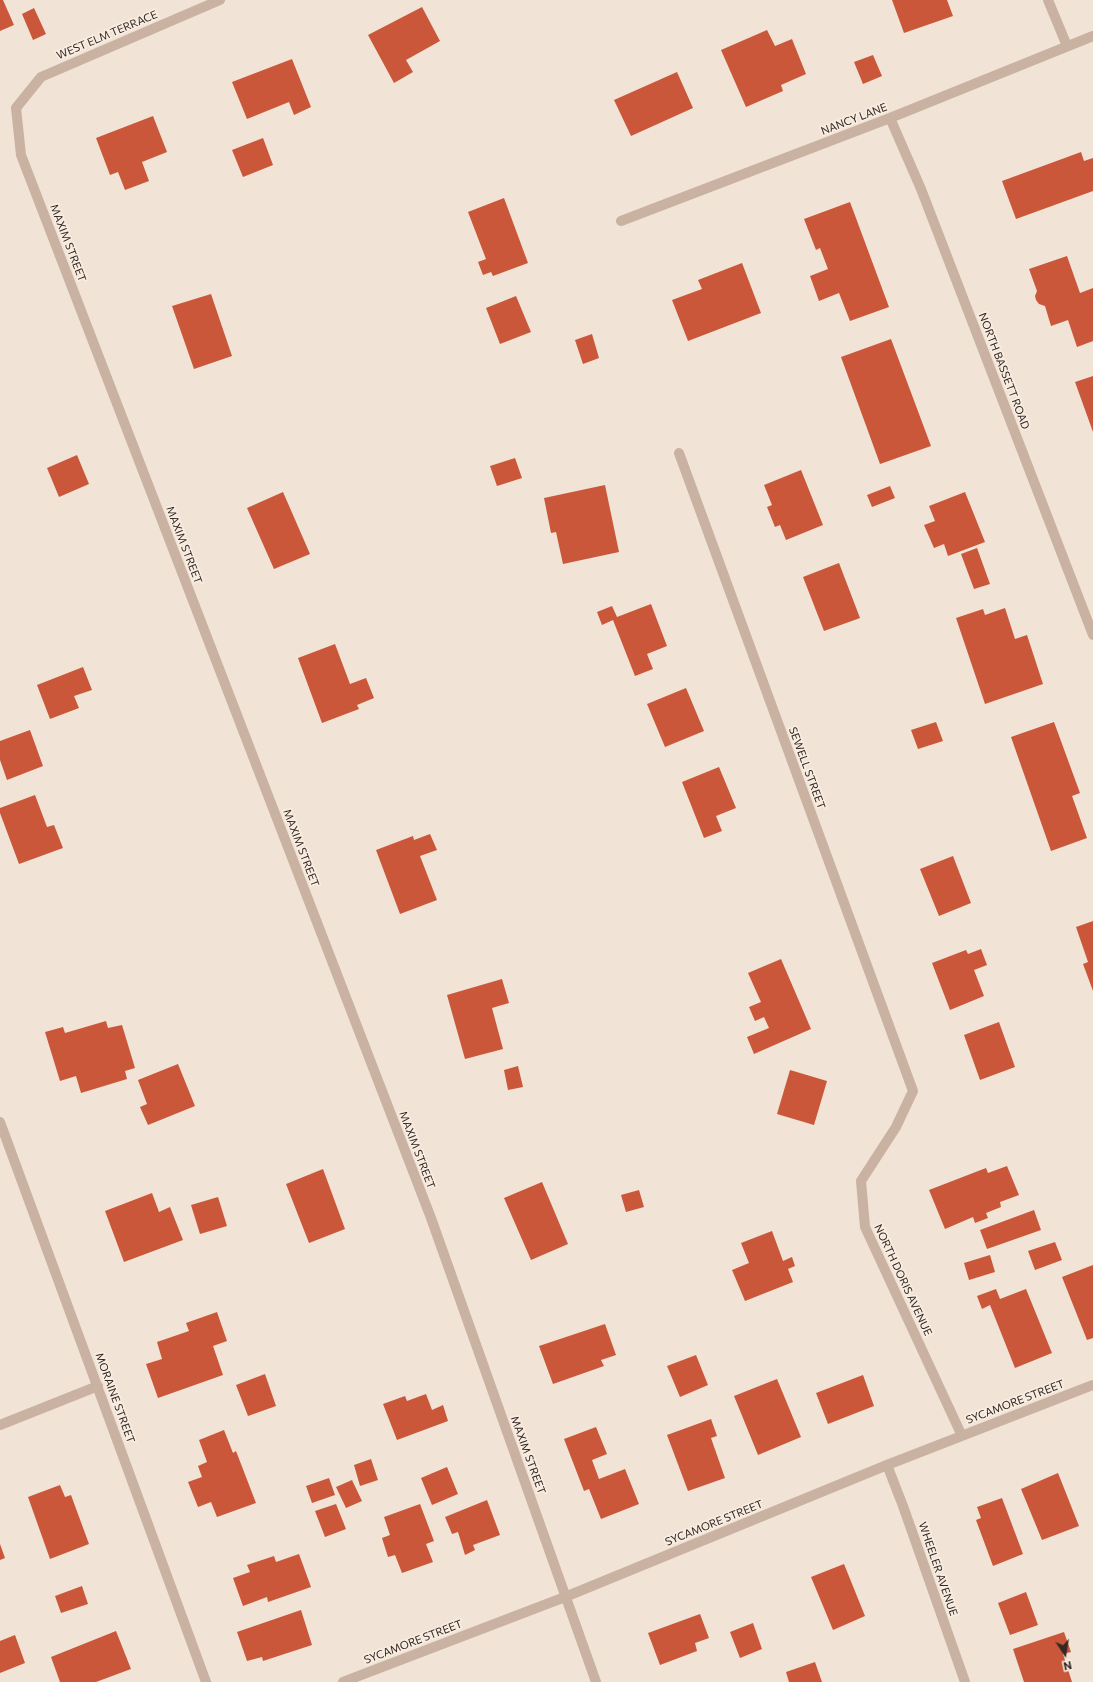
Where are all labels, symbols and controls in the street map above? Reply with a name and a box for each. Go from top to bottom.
street label: WEST ELM TERRACE [55,8,159,62]
street label: NANCY LANE [819,100,889,138]
street label: MAXIM STREET [47,202,89,284]
street label: NORTH BASSETT ROAD [976,311,1032,431]
street label: MAXIM STREET [163,504,205,586]
street label: SEWELL STREET [786,725,828,811]
street label: MAXIM STREET [280,807,322,889]
street label: MAXIM STREET [396,1109,438,1191]
street label: NORTH DORIS AVENUE [871,1222,935,1338]
street label: MORAINE STREET [93,1351,137,1445]
street label: SYCAMORE STREET [964,1377,1066,1427]
street label: MAXIM STREET [508,1414,548,1496]
street label: SYCAMORE STREET [663,1497,765,1549]
street label: WHEELER AVENUE [916,1520,960,1618]
street label: SYCAMORE STREET [362,1617,464,1667]
north arrow [1045,1634,1085,1674]
text: N [1062,1659,1073,1673]

